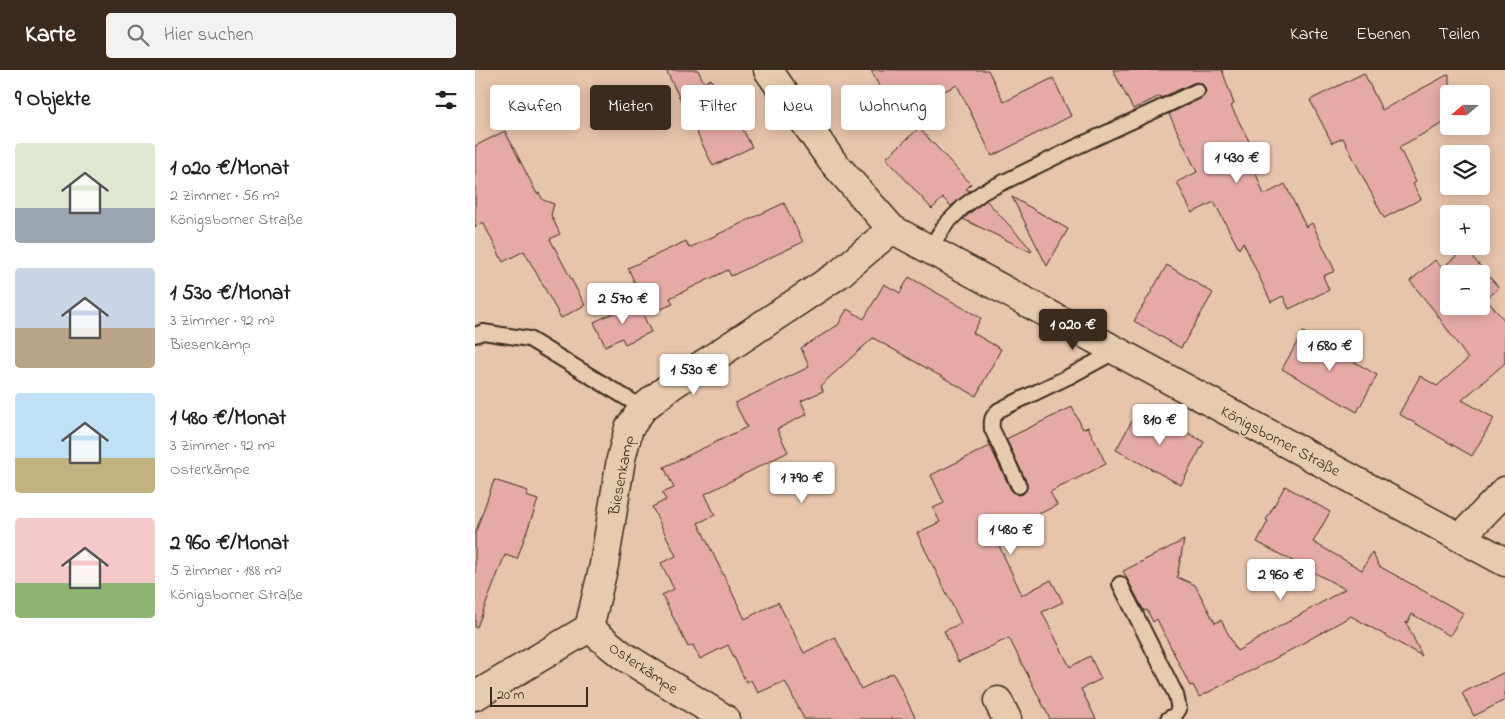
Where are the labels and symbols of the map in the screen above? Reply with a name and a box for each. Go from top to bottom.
north arrow [1440,85,1490,135]
pin: 1 430 € [1191,142,1283,184]
pin: 2 570 € [577,282,669,325]
pin: 1 020 € [1027,308,1119,351]
pin: 1 680 € [1284,330,1376,372]
pin: 1 530 € [648,354,740,396]
street label: Königsborner Straße [1216,400,1345,484]
pin: 810 € [1125,404,1195,446]
street label: Biesenkamp [602,433,642,518]
pin: 1 790 € [756,462,848,504]
pin: 1 480 € [965,514,1057,556]
pin: 2 960 € [1235,558,1327,601]
street label: Osterkämpe [603,636,683,701]
scale bar [490,684,587,707]

